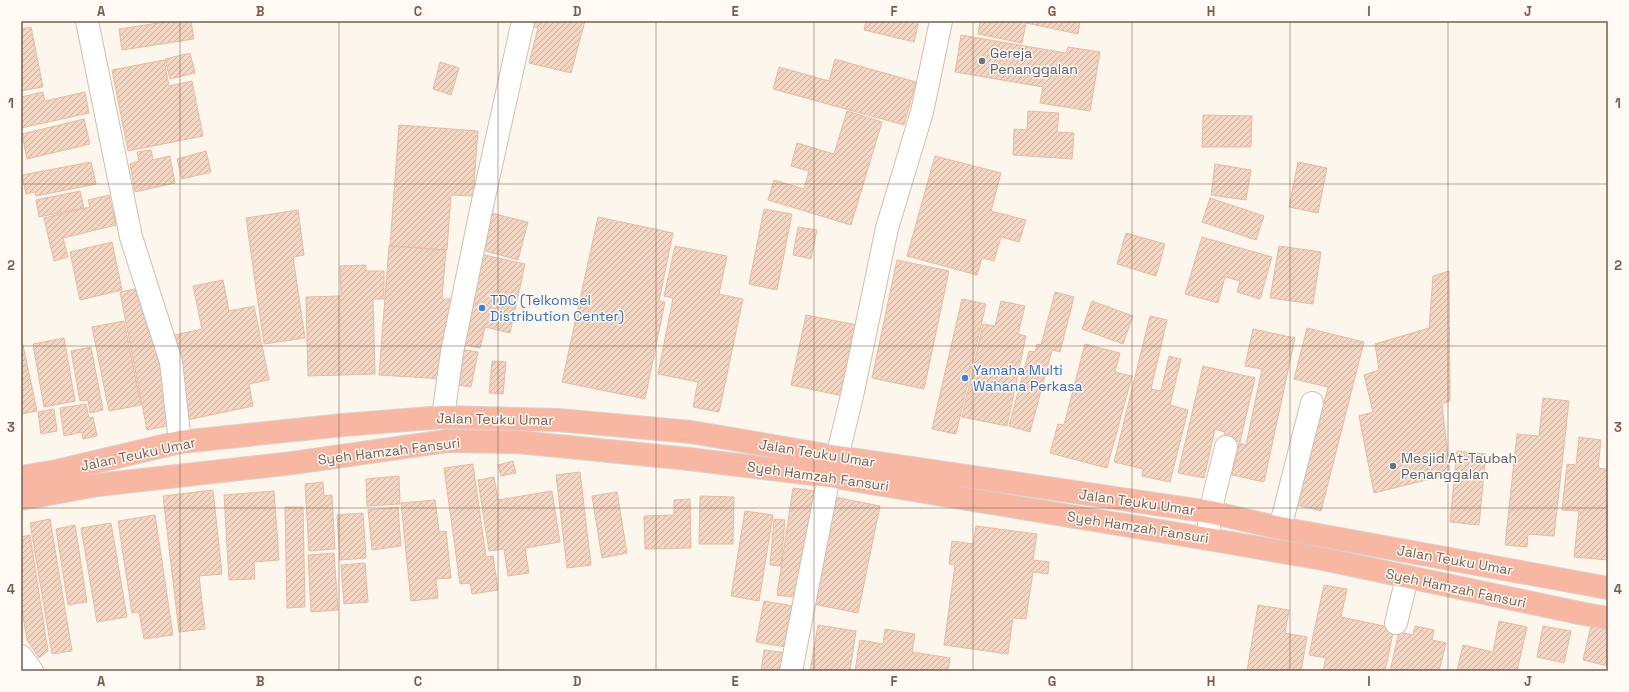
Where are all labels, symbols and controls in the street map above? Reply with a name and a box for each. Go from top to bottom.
text: A [97,3,106,20]
text: B [256,3,265,20]
text: C [414,3,422,20]
text: D [573,3,582,20]
text: E [731,3,739,20]
text: F [891,3,898,20]
text: G [1048,3,1056,20]
text: H [1207,3,1215,20]
text: I [1367,3,1371,20]
text: J [1524,3,1532,20]
place label: Gereja Penanggalan [990,44,1078,78]
marker: Gereja Penanggalan [977,56,987,66]
text: 1 [8,95,14,112]
text: 1 [1615,95,1621,112]
text: 2 [7,257,15,274]
text: 2 [1614,257,1622,274]
place label: TDC (Telkomsel Distribution Center) [490,291,624,325]
marker: TDC (Telkomsel Distribution Center) [477,303,487,313]
place label: Yamaha Multi Wahana Perkasa [973,361,1083,395]
marker: Yamaha Multi Wahana Perkasa [960,373,970,383]
street label: Jalan Teuku Umar [436,409,554,429]
text: 3 [7,419,15,436]
text: 3 [1614,419,1622,436]
street label: Jalan Teuku Umar [79,433,197,475]
street label: Syeh Hamzah Fansuri [317,433,461,469]
street label: Jalan Teuku Umar [758,435,876,471]
place label: Mesjid At-Taubah Penanggalan [1401,449,1517,483]
street label: Syeh Hamzah Fansuri [746,457,890,495]
marker: Mesjid At-Taubah Penanggalan [1388,461,1398,471]
street label: Jalan Teuku Umar [1078,485,1196,519]
street label: Syeh Hamzah Fansuri [1066,507,1210,547]
street label: Jalan Teuku Umar [1396,541,1514,579]
street label: Syeh Hamzah Fansuri [1384,564,1528,612]
text: 4 [7,581,15,598]
text: 4 [1614,581,1622,598]
text: A [97,673,106,690]
text: B [256,673,265,690]
text: C [414,673,422,690]
text: D [573,673,582,690]
text: E [731,673,739,690]
text: F [891,673,898,690]
text: G [1048,673,1056,690]
text: H [1207,673,1215,690]
text: I [1367,673,1371,690]
text: J [1524,673,1532,690]

